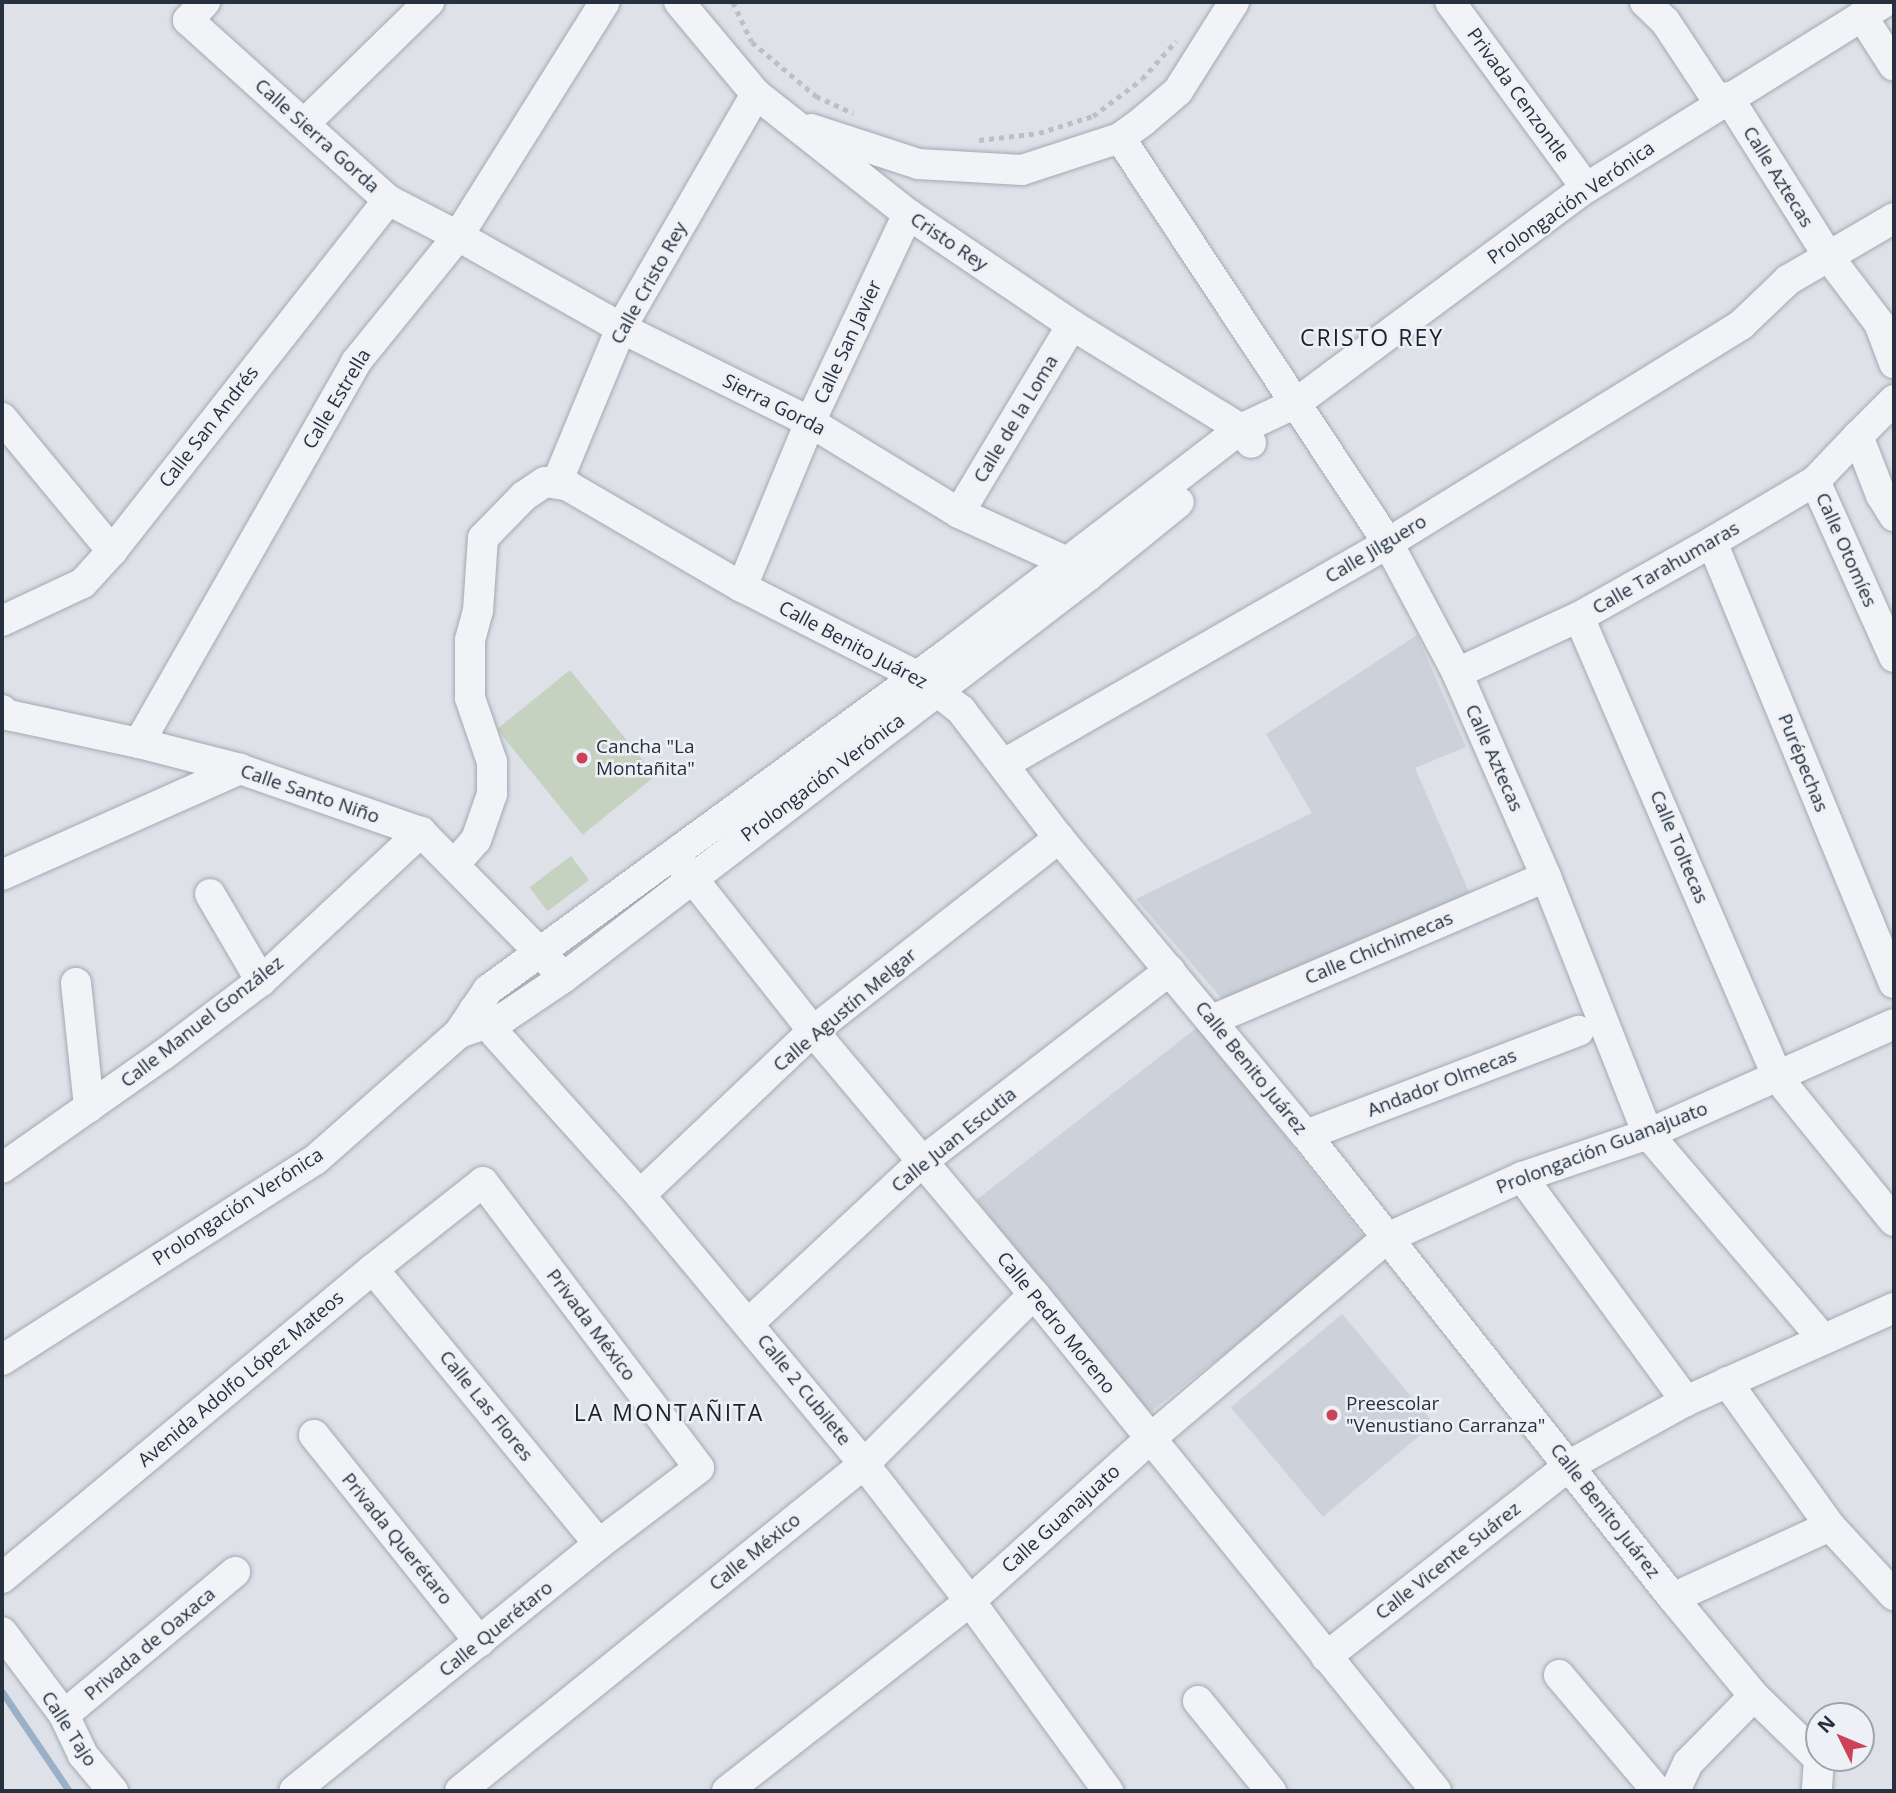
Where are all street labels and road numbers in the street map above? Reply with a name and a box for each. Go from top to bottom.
street label: Privada Cenzontle [1462,24,1574,166]
street label: Calle Sierra Gorda [250,74,384,198]
street label: Calle Aztecas [1738,122,1818,232]
street label: Prolongación Verónica [1483,137,1659,269]
street label: Cristo Rey [906,208,992,276]
street label: Calle Cristo Rey [606,218,692,348]
street label: Calle San Javier [809,277,887,407]
street label: Calle Estrella [298,345,376,453]
street label: Calle de la Loma [969,351,1063,487]
street label: Calle San Andrés [154,362,264,492]
street label: Sierra Gorda [719,369,829,441]
street label: Calle Otomíes [1811,489,1881,611]
street label: Calle Jilguero [1321,510,1431,588]
street label: Calle Tarahumaras [1588,517,1744,619]
street label: Calle Benito Juárez [775,596,931,694]
street label: Calle Aztecas [1460,701,1528,815]
street label: Prolongación Verónica [737,709,909,847]
street label: Purépechas [1773,710,1833,816]
street label: Calle Santo Niño [237,760,383,828]
street label: Calle Toltecas [1645,787,1713,907]
street label: Calle Chichimecas [1302,907,1456,989]
street label: Calle Agustín Melgar [769,943,921,1077]
street label: Calle Manuel González [116,952,288,1092]
street label: Calle Benito Juárez [1190,997,1312,1139]
street label: Andador Olmecas [1364,1044,1520,1122]
street label: Calle Juan Escutia [887,1083,1021,1197]
street label: Prolongación Guanajuato [1493,1097,1711,1199]
street label: Prolongación Verónica [149,1143,327,1271]
street label: Calle Pedro Moreno [992,1248,1120,1398]
street label: Privada México [542,1265,640,1385]
street label: Avenida Adolfo López Mateos [134,1286,348,1472]
street label: Calle 2 Cubilete [752,1330,856,1450]
street label: Calle Las Flores [434,1346,538,1466]
street label: Calle Benito Juárez [1545,1439,1665,1583]
street label: Calle Guanajuato [997,1460,1125,1578]
street label: Privada Querétaro [337,1468,457,1610]
street label: Calle Vicente Suárez [1371,1497,1525,1625]
street label: Calle México [705,1508,805,1596]
street label: Calle Querétaro [435,1576,557,1682]
street label: Privada de Oaxaca [80,1583,220,1705]
street label: Calle Tajo [36,1687,102,1771]

